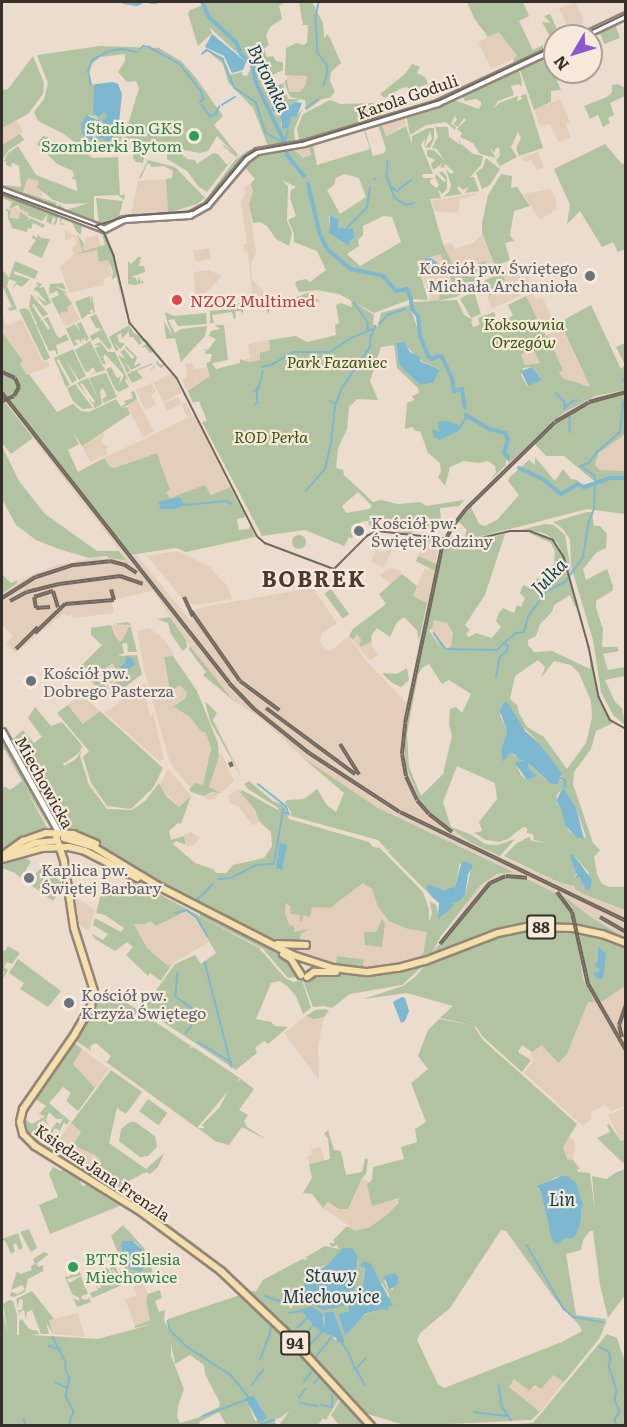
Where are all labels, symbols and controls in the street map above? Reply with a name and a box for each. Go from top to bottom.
north arrow [543,24,603,84]
water label: Bytomka [243,41,295,115]
text: N [547,51,574,77]
street label: Karola Goduli [354,70,460,122]
place label: Stadion GKS Szombierki Bytom [41,117,182,155]
marker: Stadion GKS Szombierki Bytom [187,129,201,143]
place label: Kościół pw. Świętego Michała Archanioła [419,257,578,295]
marker: Kościół pw. Świętego Michała Archanioła [583,269,597,283]
place label: NZOZ Multimed [190,290,315,310]
marker: NZOZ Multimed [168,291,186,309]
park label: Koksownia Orzegów [483,313,565,351]
park label: Park Fazaniec [287,351,387,371]
park label: ROD Perła [234,426,308,446]
place label: Kościół pw. Świętej Rodziny [371,512,493,550]
marker: Kościół pw. Świętej Rodziny [352,524,366,538]
water label: Julka [527,554,571,598]
district label: BOBREK [262,565,366,591]
place label: Kościół pw. Dobrego Pasterza [43,662,174,700]
marker: Kościół pw. Dobrego Pasterza [24,674,38,688]
street label: Miechowicka [12,733,78,831]
place label: Kaplica pw. Świętej Barbary [41,859,162,897]
marker: Kaplica pw. Świętej Barbary [22,871,36,885]
road number: 88 [526,915,556,939]
place label: Kościół pw. Krzyża Świętego [81,984,206,1022]
marker: Kościół pw. Krzyża Świętego [62,996,76,1010]
street label: Księdza Jana Frenzla [32,1120,174,1224]
water label: Lin [549,1188,575,1210]
place label: BTTS Silesia Miechowice [85,1248,181,1286]
marker: BTTS Silesia Miechowice [66,1260,80,1274]
water label: Stawy Miechowice [282,1265,380,1308]
road number: 94 [280,1331,310,1355]

